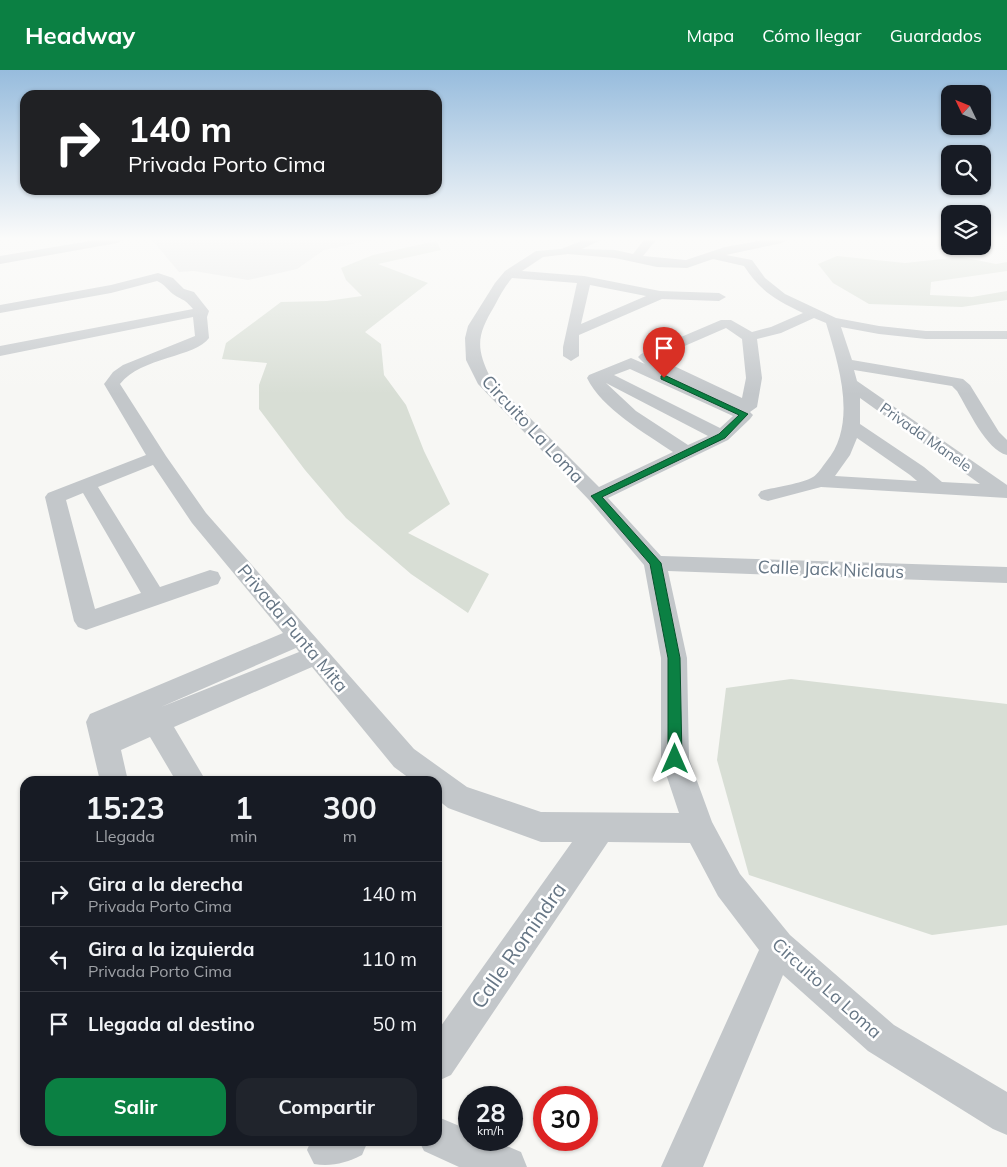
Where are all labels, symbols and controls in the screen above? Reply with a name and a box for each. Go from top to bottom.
text: Headway [25,20,135,50]
text: Mapa [686,24,734,47]
text: Cómo llegar [762,24,862,47]
text: Guardados [890,24,982,47]
north arrow [941,85,991,135]
map controls [941,85,991,255]
text: 140 m [128,107,232,151]
icon: right [45,110,110,175]
button: search [941,145,991,195]
text: Privada Porto Cima [128,150,326,178]
button: layers [941,205,991,255]
pin [643,327,685,378]
icon: arrive [650,334,678,362]
street label: Circuito La Loma [477,370,589,488]
street label: Privada Manele [876,398,976,476]
street label: Calle Jack Niclaus [757,555,905,583]
street label: Privada Punta Mita [233,559,353,697]
position arrow [648,732,700,784]
text: 15:23 [85,789,165,827]
text: 1 [235,789,253,827]
text: 300 [323,789,377,827]
text: Llegada [95,826,155,846]
text: min [230,826,257,846]
text: m [343,826,357,846]
text: Gira a la derecha [88,872,243,896]
street label: Calle Romindra [465,877,571,1013]
icon: right [45,880,73,908]
text: 140 m [361,882,417,906]
text: Privada Porto Cima [88,896,232,916]
street label: Circuito La Loma [767,933,887,1043]
text: Gira a la izquierda [88,937,254,961]
icon: left [45,945,73,973]
text: 110 m [361,947,417,971]
text: Privada Porto Cima [88,961,232,981]
icon: arrive [45,1010,73,1038]
text: Llegada al destino [88,1012,255,1036]
text: 50 m [373,1012,417,1036]
button: Salir [45,1078,226,1136]
button: Compartir [236,1078,417,1136]
speed limit sign: 30 [533,1086,598,1151]
text: 28 [475,1097,506,1128]
text: km/h [477,1123,504,1138]

